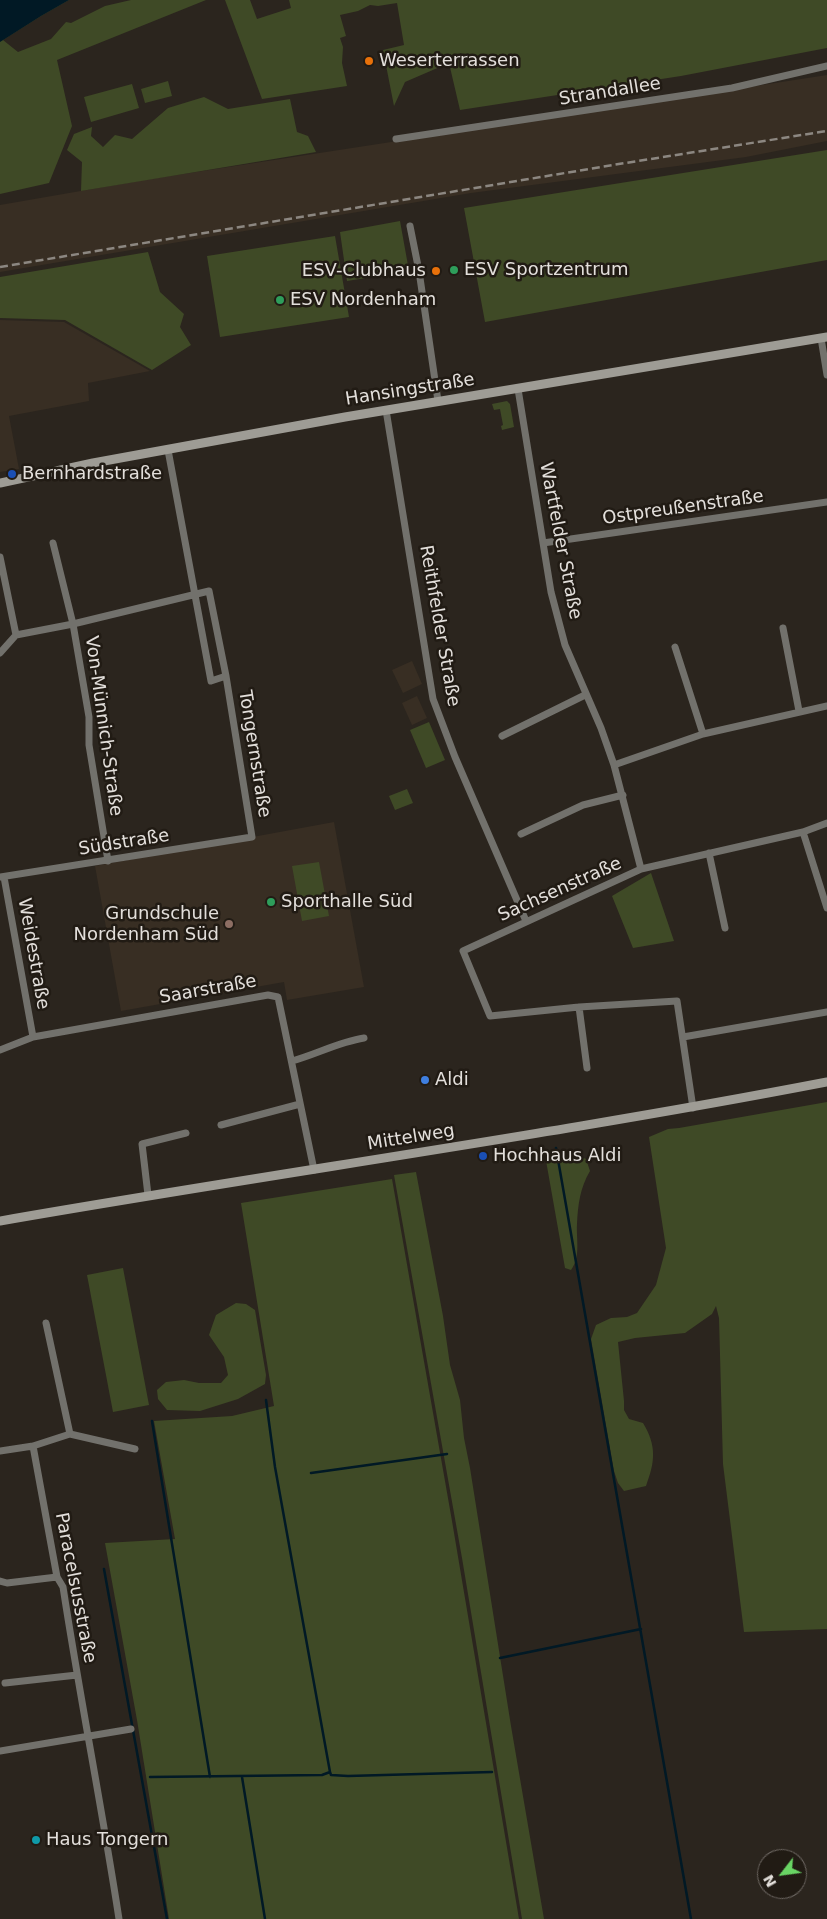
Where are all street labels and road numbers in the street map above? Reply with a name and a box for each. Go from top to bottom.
street label: Strandallee [557,73,663,111]
street label: Hansingstraße [344,369,476,411]
street label: Wartfelder Straße [534,461,586,621]
street label: Ostpreußenstraße [601,486,765,530]
street label: Reithfelder Straße [414,544,464,708]
street label: Von-Münnich-Straße [80,635,126,817]
street label: Tongernstraße [233,689,275,819]
street label: Südstraße [77,825,171,861]
street label: Sachsenstraße [495,853,625,927]
street label: Weidestraße [13,897,53,1011]
street label: Saarstraße [158,971,258,1009]
street label: Mittelweg [366,1120,456,1156]
street label: Paracelsusstraße [50,1511,100,1665]

